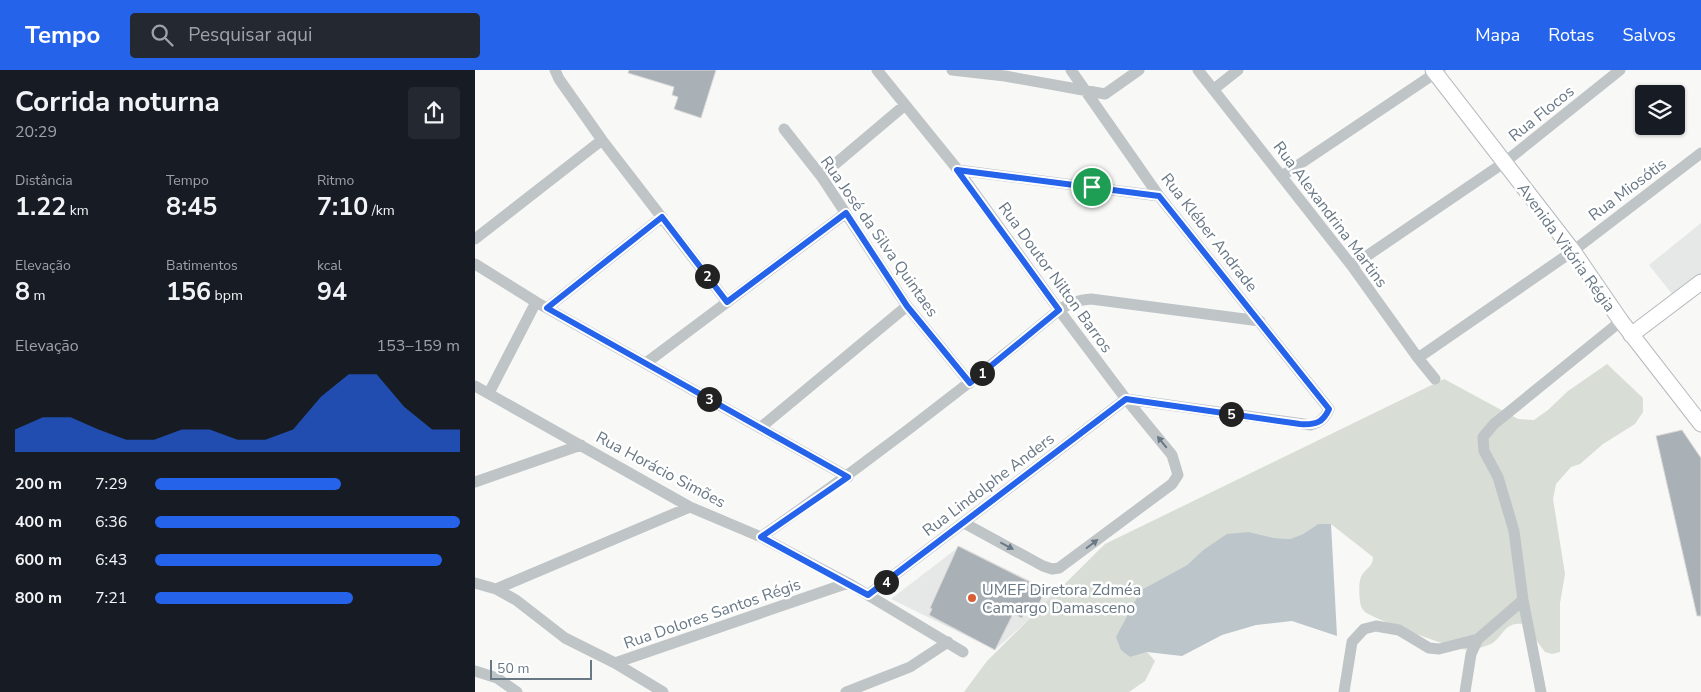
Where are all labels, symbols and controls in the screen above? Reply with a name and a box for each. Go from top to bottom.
search box [130,13,480,58]
text: Tempo [25,19,100,51]
icon: search [148,21,176,49]
text: Pesquisar aqui [188,22,312,48]
text: Mapa [1475,23,1520,47]
text: Rotas [1548,23,1594,47]
text: Salvos [1622,23,1676,47]
street label: Rua Flocos [1504,81,1579,147]
text: Corrida noturna [15,83,220,121]
map controls [1635,85,1685,135]
button: layers [1635,85,1685,135]
button: share [408,87,460,139]
text: 20:29 [15,121,57,143]
street label: Rua Alexandrina Martins [1268,137,1392,292]
street label: Rua José da Silva Quintaes [815,152,943,321]
street label: Rua Miosótis [1584,153,1671,226]
pin [1071,166,1113,208]
street label: Rua Kléber Andrade [1156,169,1263,297]
text: Distância [15,171,73,190]
text: Tempo [166,171,209,190]
text: Ritmo [317,171,354,190]
icon: arrive [1078,173,1106,201]
street label: Avenida Vitória Régia [1512,179,1620,317]
text: 1.22 [15,190,66,224]
text: 8:45 [166,190,217,224]
text: 7:10 [317,190,368,224]
street label: Rua Doutor Nilton Barros [993,198,1117,357]
text: km [66,201,89,220]
text: /km [368,201,395,220]
text: Elevação [15,256,71,275]
text: Batimentos [166,256,238,275]
text: kcal [317,256,342,275]
pin: 2 [695,264,719,288]
text: 2 [703,267,712,286]
text: 8 [15,275,30,309]
text: 156 [166,275,211,309]
text: 94 [317,275,347,309]
text: m [30,286,46,305]
text: bpm [211,286,243,305]
text: Elevação [15,335,79,357]
text: 153–159 m [377,335,460,357]
pin: 1 [969,360,995,386]
text: 1 [978,364,987,383]
pin: 3 [697,386,721,412]
text: 3 [705,390,714,409]
pin: 5 [1219,402,1243,426]
text: 5 [1227,405,1236,424]
street label: Rua Horácio Simões [592,426,729,513]
street label: Rua Lindolphe Anders [918,428,1059,542]
one-way arrow [1156,436,1167,449]
text: 200 m [15,473,62,495]
text: 7:29 [95,473,127,495]
text: 400 m [15,511,62,533]
text: 6:36 [95,511,127,533]
one-way arrow [1085,539,1099,549]
one-way arrow [999,542,1014,550]
text: 600 m [15,549,62,571]
text: 6:43 [95,549,127,571]
pin: 4 [873,570,899,594]
street label: Rua Dolores Santos Régis [621,573,804,655]
text: 4 [882,573,891,592]
place label: UMEF Diretora Zdméa Camargo Damasceno [982,579,1141,619]
text: 800 m [15,587,62,609]
text: 7:21 [95,587,127,609]
marker: UMEF Diretora Zdméa Camargo Damasceno [966,592,978,604]
scale bar [490,657,593,680]
text: 50 m [497,659,529,678]

